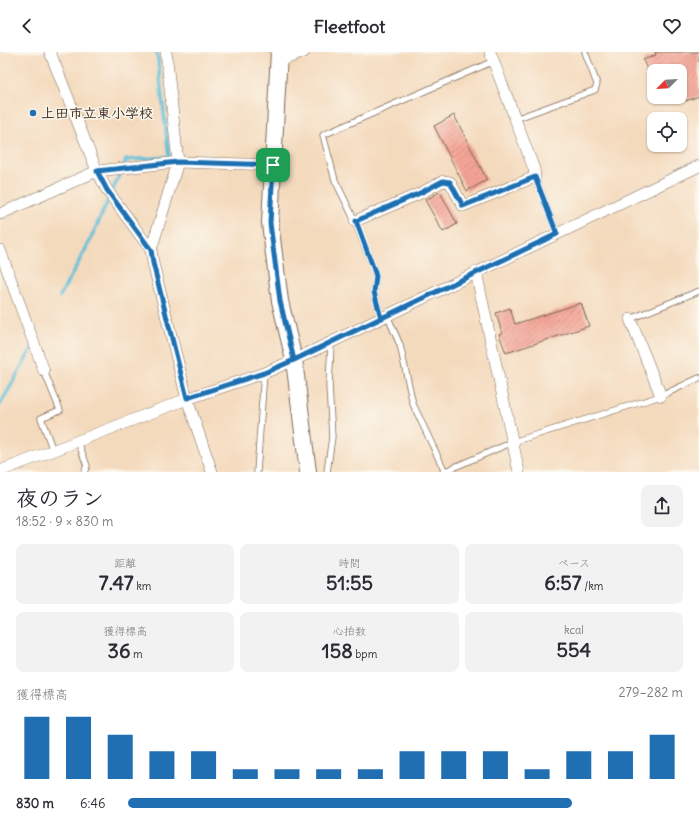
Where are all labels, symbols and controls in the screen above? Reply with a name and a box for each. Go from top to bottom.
icon: back [16,15,38,37]
text: Fleetfoot [314,15,385,38]
icon: heart [661,15,683,37]
north arrow [647,64,687,104]
map controls [647,64,687,152]
place label: 上田市立東小学校 [41,104,153,122]
marker: 上田市立東小学校 [28,108,38,118]
button: locate [647,112,687,152]
pin [256,148,290,182]
icon: arrive [262,154,284,176]
text: 夜のラン [16,484,104,512]
button: share [641,485,683,527]
text: 18:52 · 9 × 830 m [16,513,113,530]
text: 距離 [114,556,136,570]
text: 時間 [338,556,360,570]
text: ペース [558,556,590,570]
text: 7.47 [99,570,134,595]
text: 51:55 [326,570,373,595]
text: 6:57 [544,570,582,595]
text: km [134,579,151,593]
text: /km [582,579,603,593]
text: kcal [564,623,584,637]
text: 獲得標高 [103,624,147,638]
text: 心拍数 [333,624,366,638]
text: 554 [557,637,591,662]
text: 36 [108,638,130,663]
text: 158 [322,638,353,663]
text: m [130,647,143,661]
text: bpm [353,647,377,661]
text: 279–282 m [618,684,683,701]
text: 獲得標高 [16,686,68,703]
text: 830 m [16,795,54,812]
text: 6:46 [80,795,105,812]

